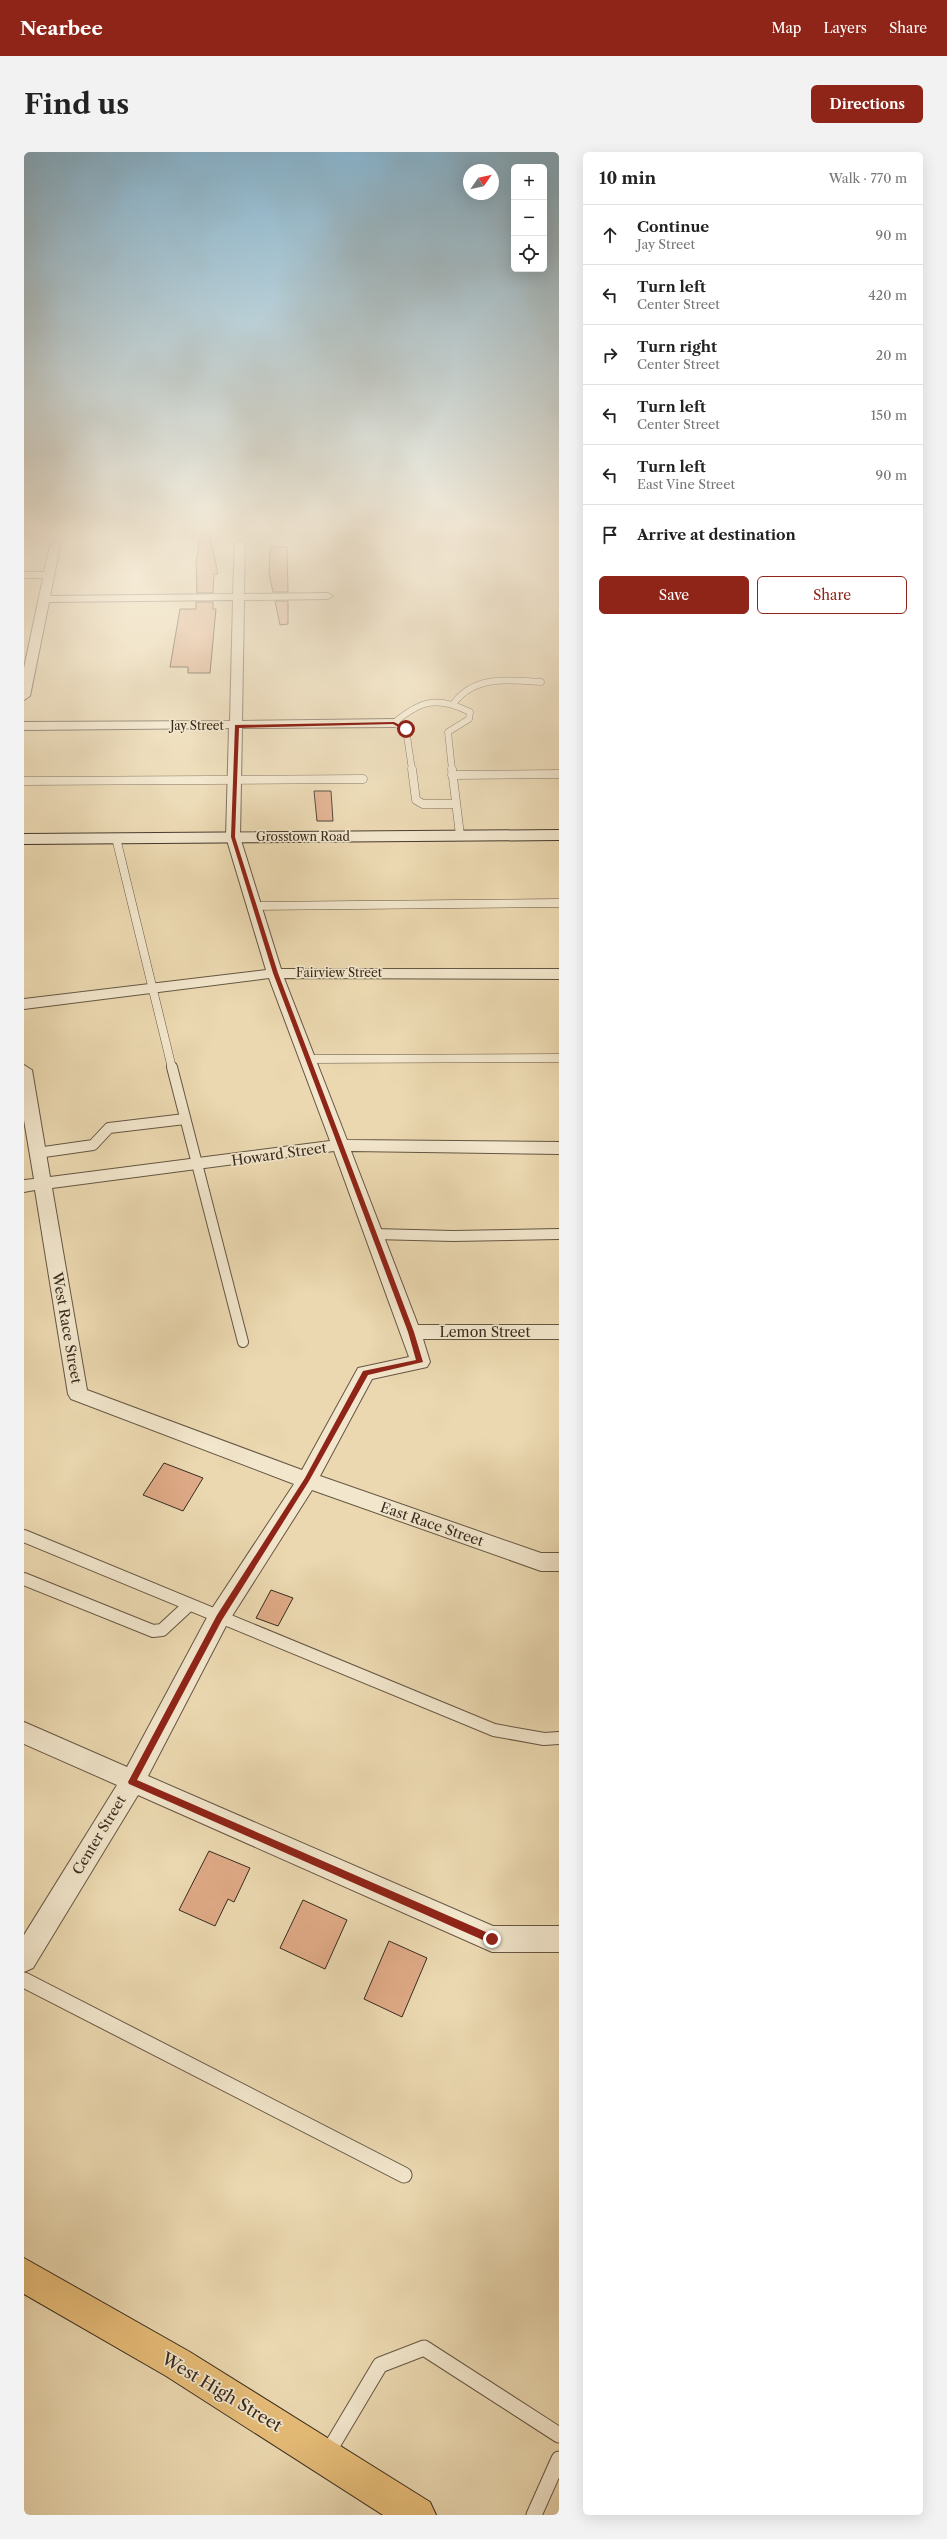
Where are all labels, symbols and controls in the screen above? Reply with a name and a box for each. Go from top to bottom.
text: Nearbee [20,17,103,40]
text: Map [771,19,801,37]
text: Layers [823,19,867,37]
text: Share [889,19,927,37]
button: Directions [811,85,923,123]
text: Find us [24,87,129,121]
north arrow [463,164,499,200]
map controls [511,164,547,272]
button: + [511,164,547,200]
text: 10 min [599,168,656,188]
text: Walk · 770 m [829,170,907,186]
button: − [511,200,547,236]
text: Continue [637,217,709,236]
icon: ahead [599,224,621,246]
text: 90 m [876,227,907,243]
button: locate [511,236,547,272]
text: Jay Street [637,236,695,252]
text: Turn left [637,277,706,296]
icon: left [599,284,621,306]
text: 420 m [868,287,907,303]
text: Center Street [637,296,720,312]
text: Turn right [637,337,717,356]
icon: right [599,344,621,366]
text: 20 m [876,347,907,363]
text: Center Street [637,356,720,372]
text: Turn left [637,397,706,416]
icon: left [599,404,621,426]
text: 150 m [871,407,907,423]
text: Center Street [637,416,720,432]
text: Turn left [637,457,706,476]
icon: left [599,464,621,486]
text: 90 m [876,467,907,483]
text: East Vine Street [637,476,735,492]
icon: arrive [599,524,621,546]
text: Arrive at destination [637,525,796,544]
button: Save [599,576,749,614]
button: Share [757,576,907,614]
street label: Jay Street [168,718,225,733]
route start [397,720,415,738]
street label: Grosstown Road [256,829,351,844]
street label: Fairview Street [296,965,383,980]
street label: Howard Street [230,1138,328,1170]
street label: West Race Street [48,1270,86,1385]
street label: Lemon Street [440,1323,530,1341]
street label: East Race Street [378,1498,486,1550]
street label: Center Street [68,1792,130,1878]
route end [483,1930,501,1948]
street label: West High Street [157,2348,286,2436]

